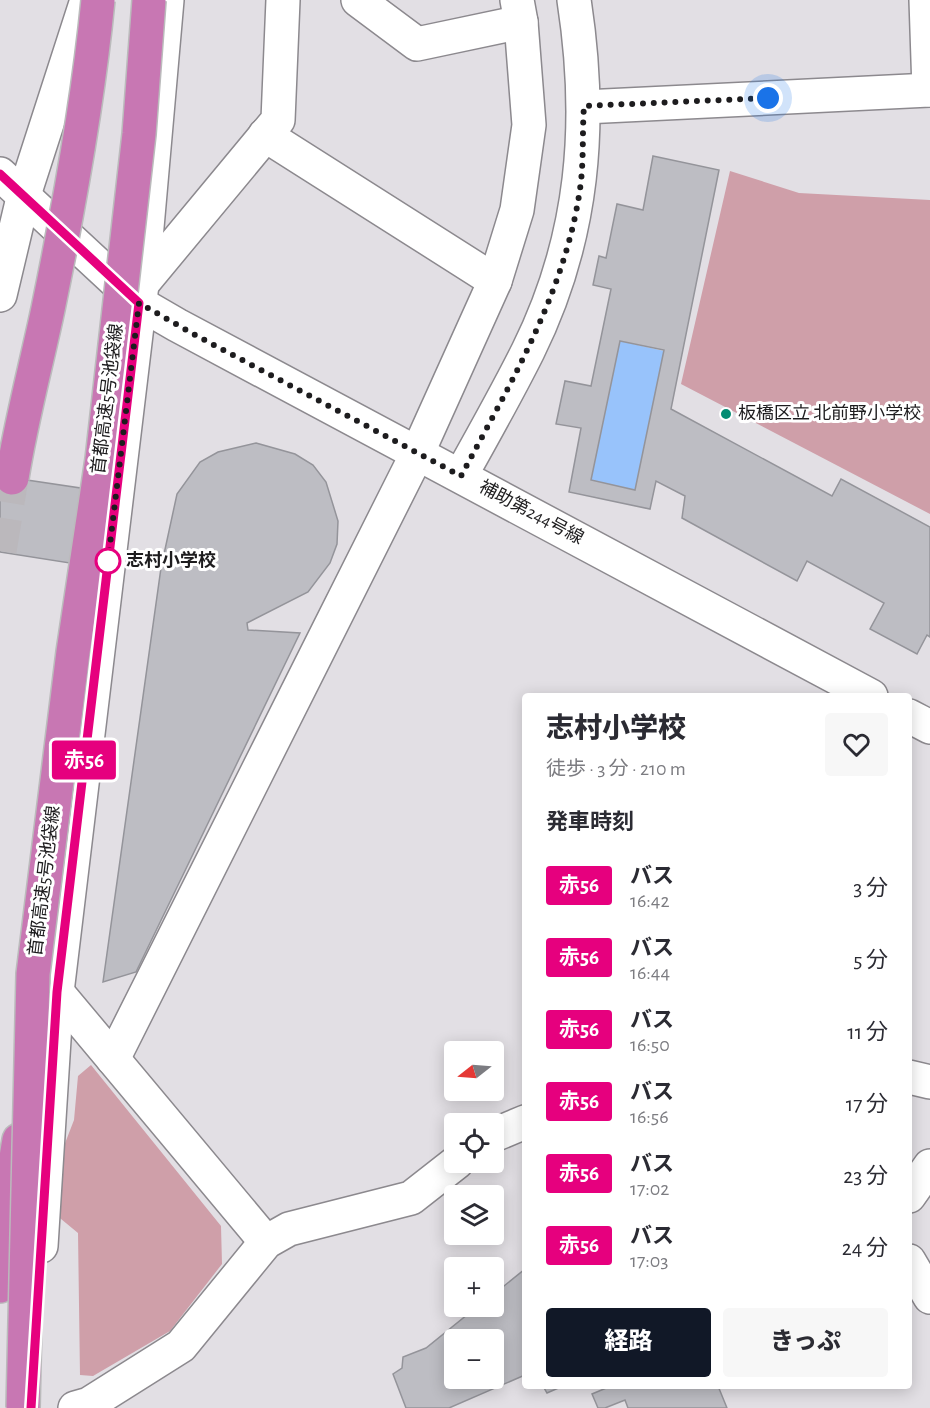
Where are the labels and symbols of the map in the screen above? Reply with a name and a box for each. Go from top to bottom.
your location [753,83,783,113]
street label: 首都高速5号池袋線 [88,322,126,475]
place label: 板橋区立 北前野小学校 [738,403,921,423]
marker: 板橋区立 北前野小学校 [719,407,733,421]
street label: 補助第244号線 [476,476,587,548]
marker: 志村小学校 [95,548,121,574]
place label: 志村小学校 [126,550,216,570]
line badge: 赤56 [50,740,118,780]
street label: 首都高速5号池袋線 [25,804,63,957]
north arrow [444,1041,504,1101]

